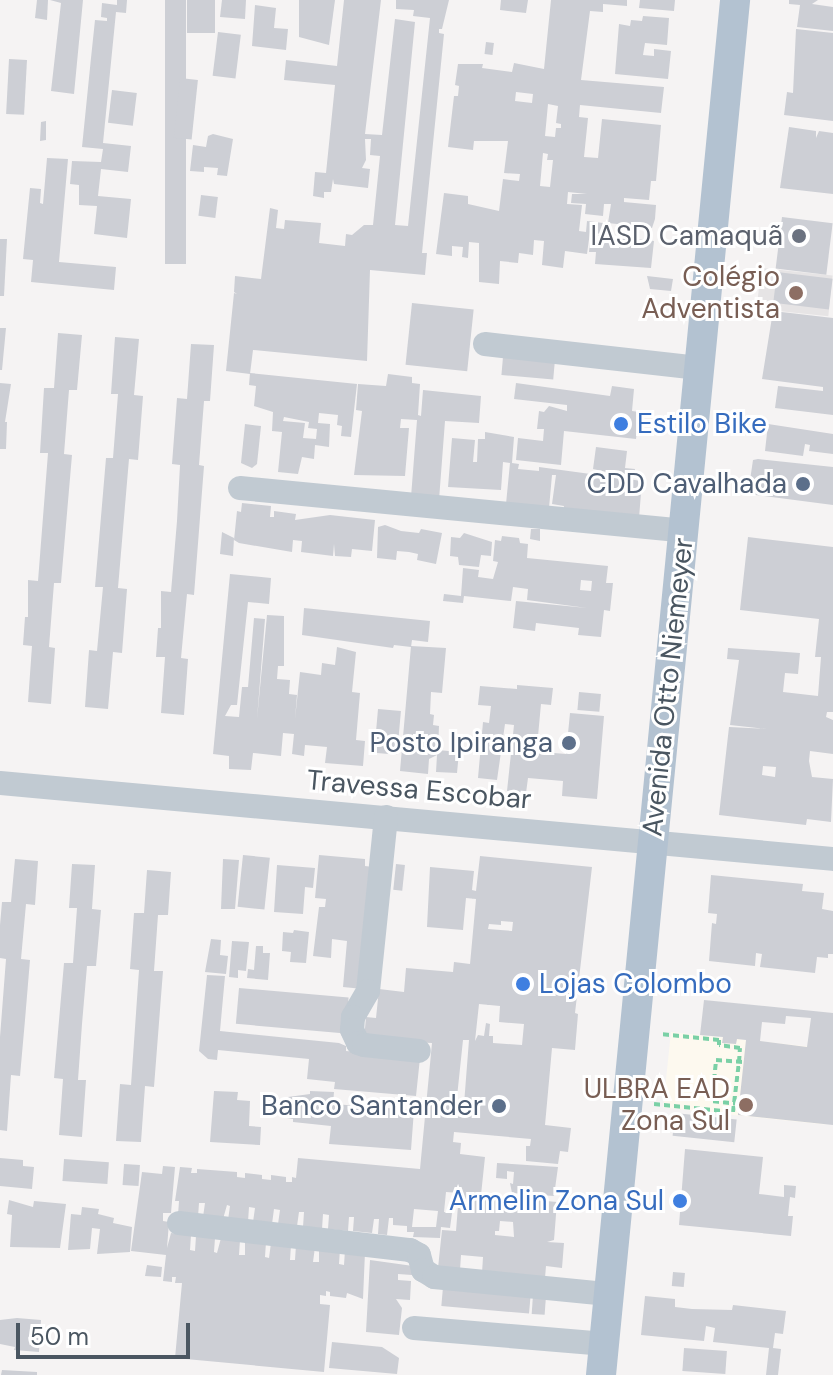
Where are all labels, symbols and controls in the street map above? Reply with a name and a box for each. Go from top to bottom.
place label: IASD Camaquã [591,219,783,253]
marker: IASD Camaquã [790,227,808,245]
place label: Colégio Adventista [641,260,780,326]
marker: Colégio Adventista [787,284,805,302]
place label: Estilo Bike [637,407,767,441]
marker: Estilo Bike [612,415,630,433]
place label: CDD Cavalhada [587,467,787,501]
marker: CDD Cavalhada [794,475,812,493]
street label: Avenida Otto Niemeyer [636,536,700,838]
place label: Posto Ipiranga [370,726,553,760]
marker: Posto Ipiranga [560,734,578,752]
street label: Travessa Escobar [305,763,533,817]
place label: Lojas Colombo [539,967,732,1001]
marker: Lojas Colombo [514,975,532,993]
place label: ULBRA EAD Zona Sul [584,1072,730,1138]
place label: Banco Santander [261,1089,483,1123]
marker: ULBRA EAD Zona Sul [737,1096,755,1114]
marker: Banco Santander [490,1097,508,1115]
place label: Armelin Zona Sul [449,1184,664,1218]
marker: Armelin Zona Sul [671,1192,689,1210]
scale bar [20,1307,194,1357]
text: 50 m [30,1321,89,1352]

